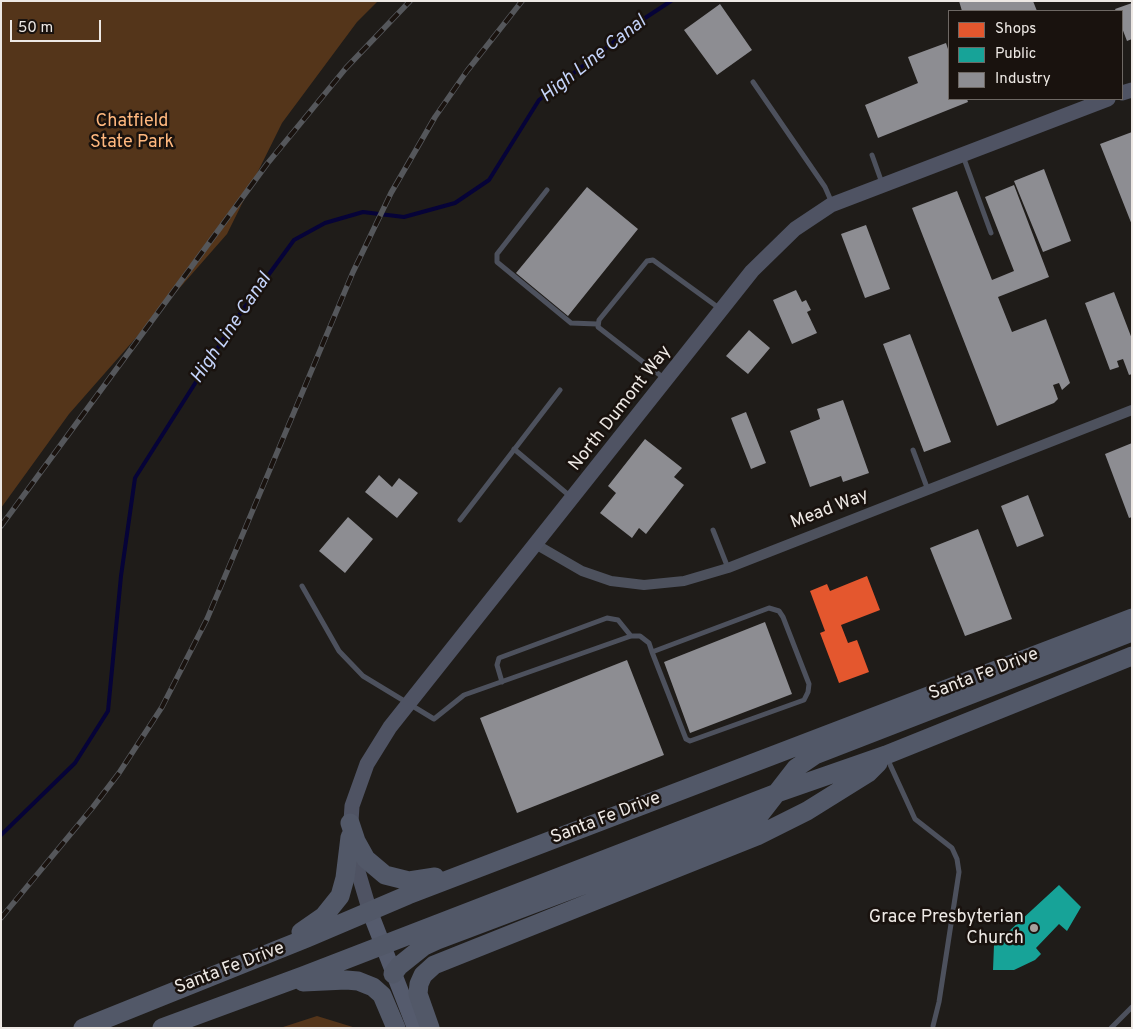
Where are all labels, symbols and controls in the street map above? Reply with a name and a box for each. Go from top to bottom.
scale bar [12,10,104,42]
legend [948,10,1123,100]
water label: High Line Canal [536,12,652,108]
text: 50 m [18,19,53,38]
text: Shops [995,20,1036,39]
text: Public [995,45,1036,64]
text: Industry [995,70,1051,89]
park label: Chatfield State Park [90,111,174,154]
water label: High Line Canal [187,269,277,389]
street label: North Dumont Way [565,342,677,476]
street label: Mead Way [788,485,872,535]
street label: Santa Fe Drive [926,644,1042,706]
street label: Santa Fe Drive [548,788,664,850]
place label: Grace Presbyterian Church [869,907,1024,950]
marker: Grace Presbyterian Church [1028,922,1040,934]
street label: Santa Fe Drive [172,938,288,1000]

